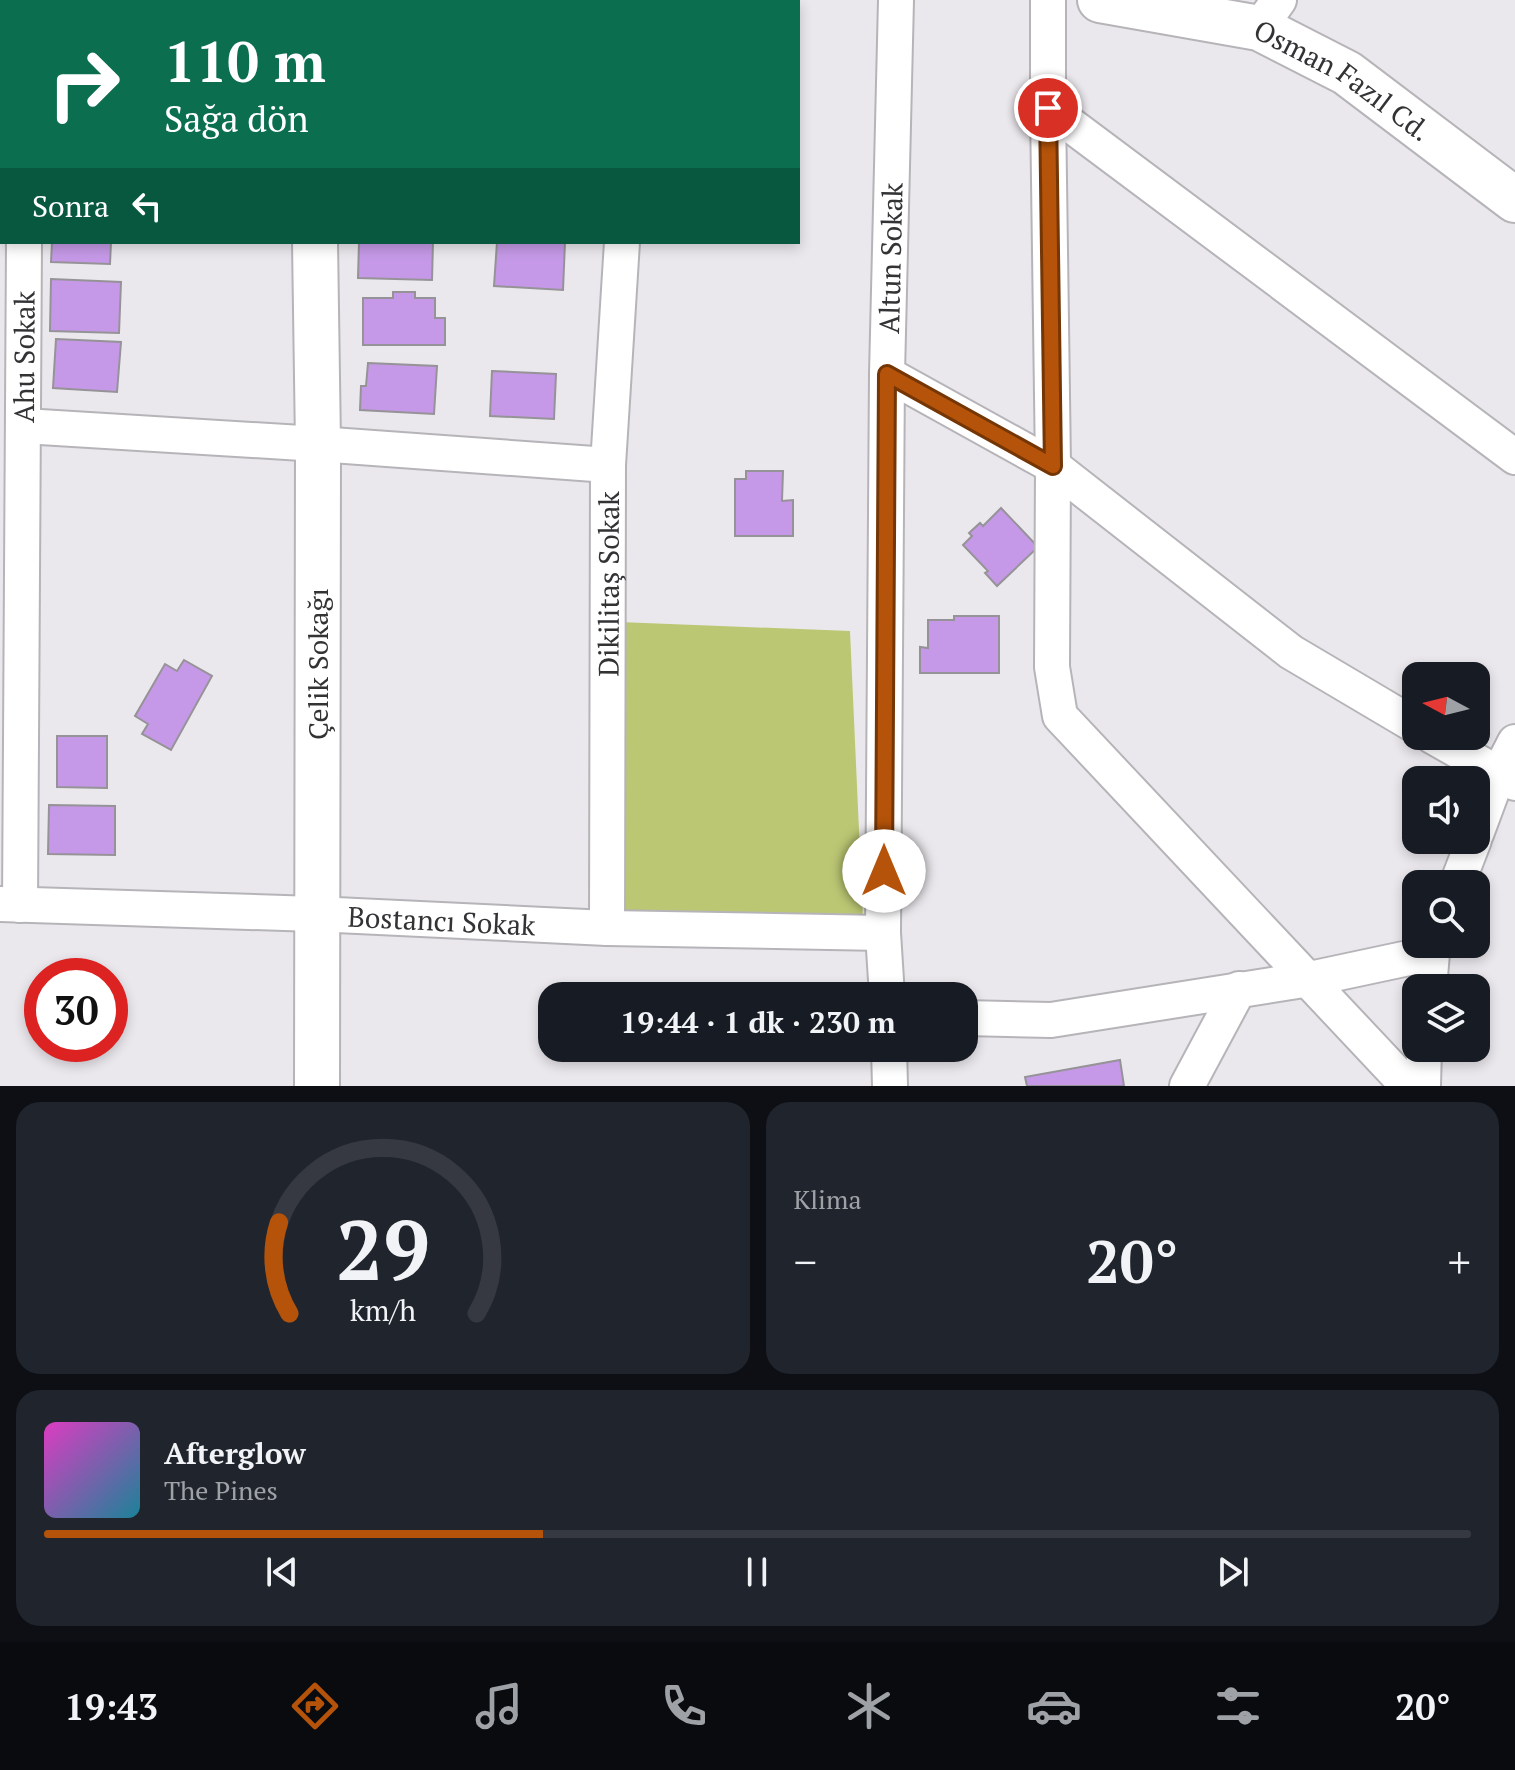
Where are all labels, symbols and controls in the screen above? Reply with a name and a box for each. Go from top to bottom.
street label: Osman Fazıl Cd. [1248,10,1439,149]
text: 110 m [164,24,326,98]
icon: right [32,32,136,136]
pin [1014,74,1082,142]
icon: arrive [1026,86,1070,130]
text: Sağa dön [164,95,309,142]
street label: Altun Sokak [869,182,910,334]
icon: left [125,184,169,228]
text: Sonra [32,186,109,226]
street label: Ahu Sokak [4,290,42,423]
street label: Dikilitaş Sokak [589,491,626,677]
street label: Çelik Sokağı [299,588,336,740]
north arrow [1402,662,1490,750]
map controls [1402,662,1490,1062]
button: sound [1402,766,1490,854]
position arrow [842,829,926,913]
button: search [1402,870,1490,958]
street label: Bostancı Sokak [347,897,537,943]
speed limit sign: 30 [24,958,128,1062]
button: layers [1402,974,1490,1062]
text: 19:44 · 1 dk · 230 m [620,1002,896,1042]
text: Klima [794,1182,862,1216]
text: 29 [336,1194,430,1304]
text: 20° [1086,1221,1179,1300]
text: − [794,1232,817,1291]
text: + [1448,1232,1471,1291]
text: km/h [350,1291,416,1329]
text: Afterglow [164,1433,306,1473]
text: The Pines [164,1473,278,1507]
icon: previous [260,1550,304,1594]
icon: pause [735,1550,779,1594]
icon: next [1211,1550,1255,1594]
icon: directions [287,1678,343,1734]
icon: music [471,1678,527,1734]
icon: phone [656,1678,712,1734]
icon: climate [841,1678,897,1734]
icon: car [1026,1678,1082,1734]
icon: filters [1210,1678,1266,1734]
text: 19:43 [64,1683,158,1730]
text: 20° [1395,1683,1451,1730]

